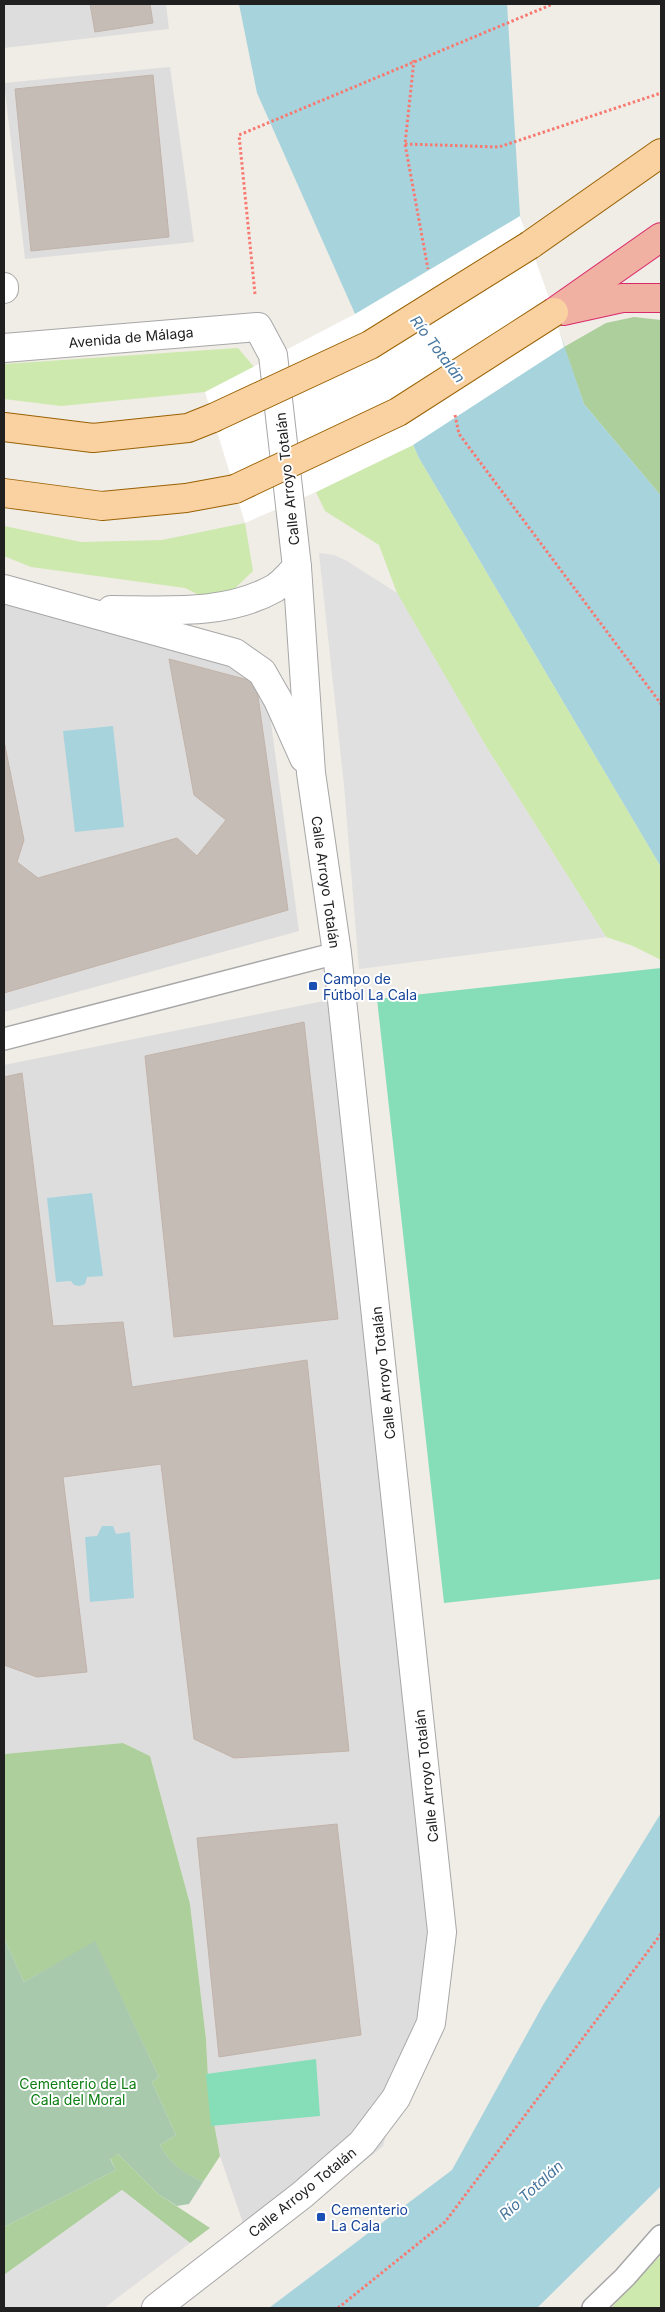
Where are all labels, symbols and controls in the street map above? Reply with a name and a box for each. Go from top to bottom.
water label: Río Totalán [406,311,470,387]
street label: Avenida de Málaga [68,323,194,351]
street label: Calle Arroyo Totalán [272,412,302,546]
street label: Calle Arroyo Totalán [308,815,344,949]
place label: Campo de Fútbol La Cala [323,970,417,1003]
marker: Campo de Fútbol La Cala [307,980,319,992]
street label: Calle Arroyo Totalán [368,1306,398,1440]
street label: Calle Arroyo Totalán [411,1709,441,1843]
park label: Cementerio de La Cala del Moral [19,2075,137,2108]
street label: Calle Arroyo Totalán [245,2143,359,2241]
water label: Río Totalán [495,2156,567,2224]
place label: Cementerio La Cala [331,2201,408,2234]
marker: Cementerio La Cala [315,2211,327,2223]

